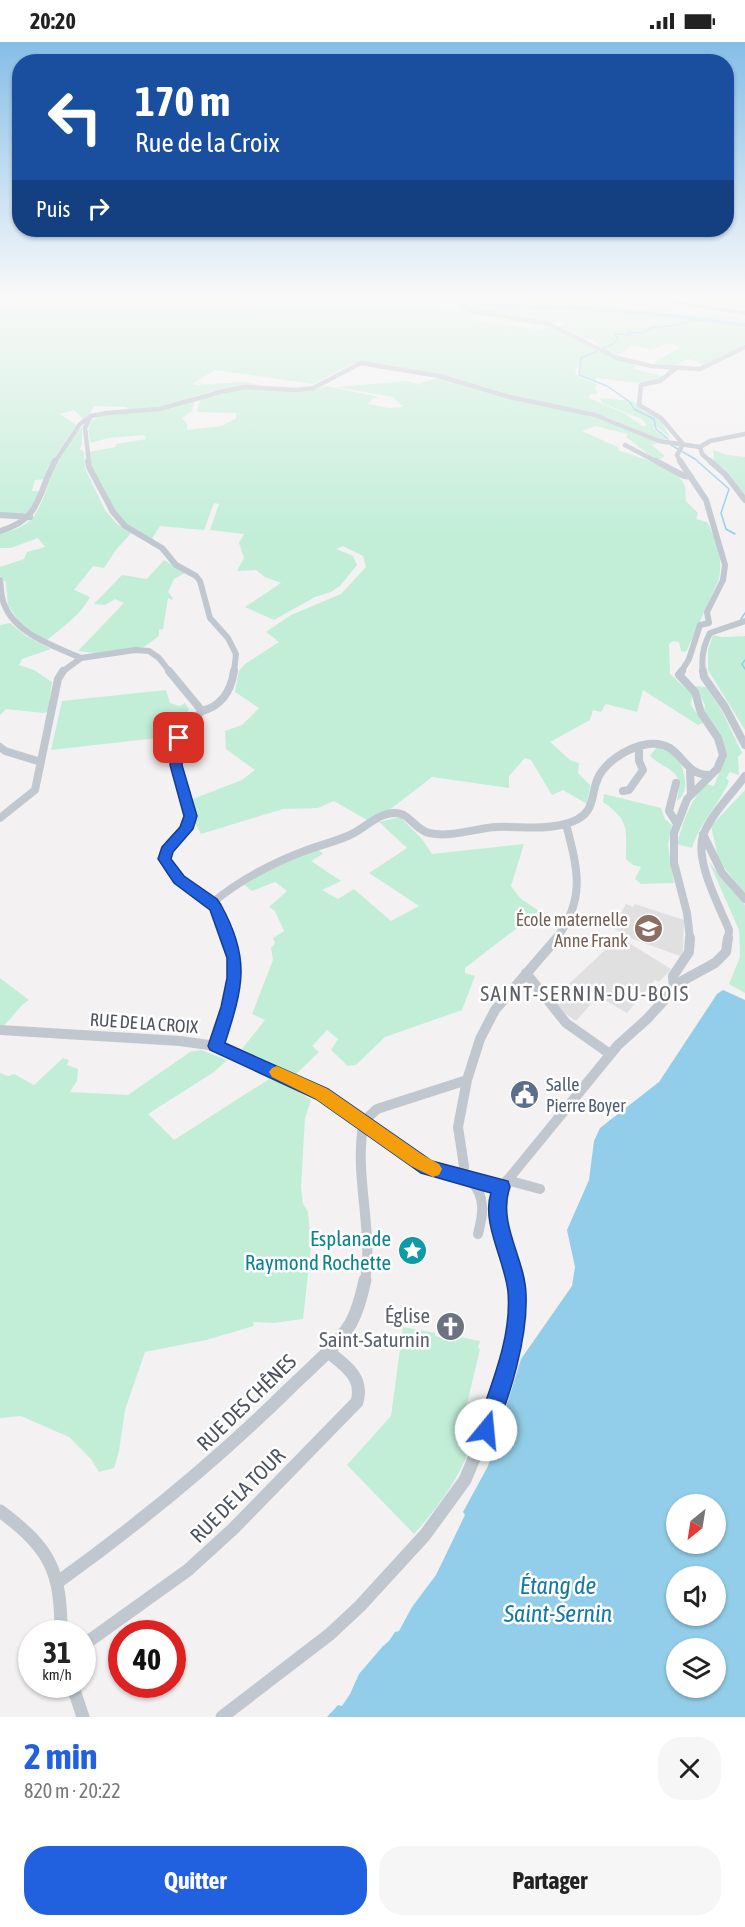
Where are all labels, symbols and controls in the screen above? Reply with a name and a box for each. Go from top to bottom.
text: 20:20 [30,8,76,34]
text: 170 m [135,77,230,125]
icon: left [36,78,114,156]
text: Rue de la Croix [135,127,280,158]
icon: right [82,192,115,225]
text: Puis [36,196,70,222]
pin [153,712,204,763]
icon: arrive [162,721,195,754]
place label: École maternelle Anne Frank [516,909,628,951]
school or university icon: École maternelle Anne Frank [633,913,665,945]
district label: SAINT-SERNIN-DU-BOIS [480,981,690,1005]
street label: RUE DE LA CROIX [89,1009,200,1037]
place label: Salle Pierre Boyer [546,1074,626,1116]
public building icon: Salle Pierre Boyer [509,1078,541,1110]
place label: Esplanade Raymond Rochette [245,1226,391,1274]
place icon: Esplanade Raymond Rochette [396,1234,428,1266]
place label: Église Saint-Saturnin [319,1303,430,1351]
church icon: Église Saint-Saturnin [435,1311,467,1343]
street label: RUE DES CHÊNES [192,1349,300,1455]
position arrow [454,1398,518,1462]
street label: RUE DE LA TOUR [185,1442,290,1547]
north arrow [666,1494,726,1554]
map controls [666,1494,726,1698]
button: sound [666,1566,726,1626]
water label: Étang de Saint-Sernin [503,1572,612,1627]
speed limit sign: 40 [108,1620,186,1698]
text: 31 [43,1635,71,1669]
button: layers [666,1638,726,1698]
text: km/h [42,1666,72,1683]
text: 2 min [24,1735,98,1777]
button: close [658,1737,721,1800]
text: 820 m · 20:22 [24,1779,121,1802]
button: Quitter [24,1846,367,1915]
button: Partager [379,1846,721,1915]

